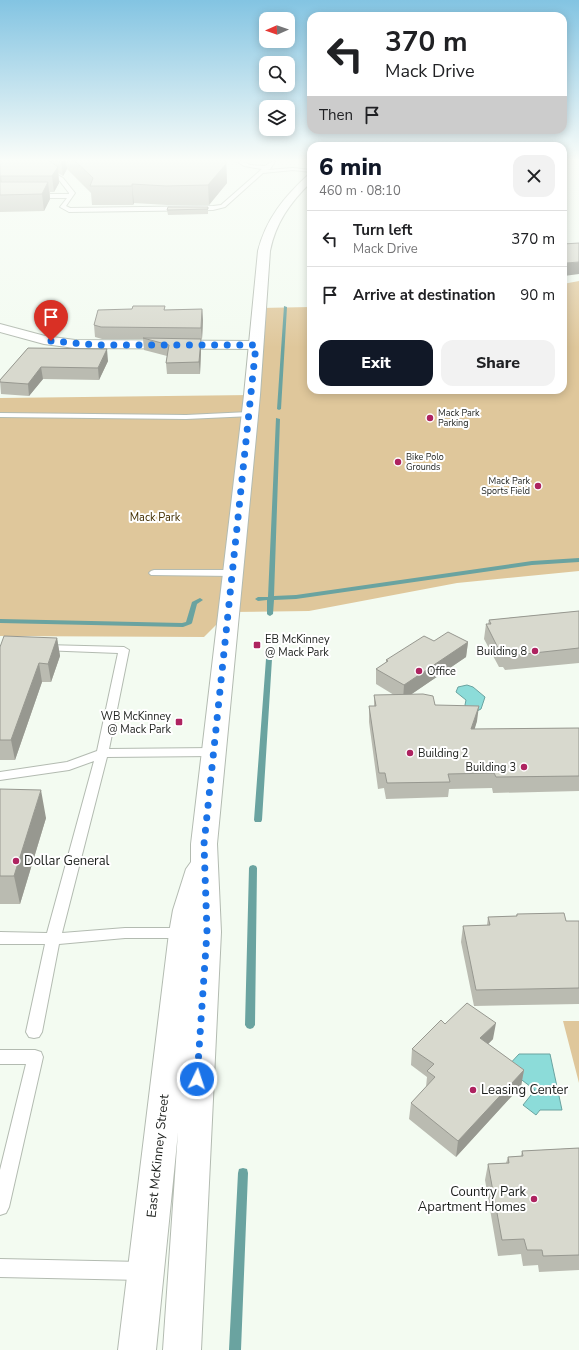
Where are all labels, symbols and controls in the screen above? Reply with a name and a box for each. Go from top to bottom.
north arrow [259,12,295,48]
map controls [259,12,295,136]
text: 370 m [385,23,468,61]
icon: left [319,28,371,80]
button: search [259,56,295,92]
text: Mack Drive [385,59,475,83]
button: layers [259,100,295,136]
icon: arrive [361,104,383,126]
text: Then [319,105,353,125]
text: 6 min [319,151,382,183]
button: close [513,155,555,197]
text: 460 m · 08:10 [319,182,401,200]
text: Turn left [353,220,412,240]
icon: left [319,228,341,250]
text: 370 m [511,229,555,249]
text: Mack Drive [353,240,418,258]
icon: arrive [319,284,341,306]
text: Arrive at destination [353,285,496,305]
text: 90 m [520,285,555,305]
pin [34,300,68,341]
icon: arrive [40,306,62,328]
button: Exit [319,340,433,386]
button: Share [441,340,555,386]
place label: Mack Park Parking [438,407,480,429]
marker: Mack Park Parking [425,413,435,423]
place label: Bike Polo Grounds [406,451,444,473]
marker: Bike Polo Grounds [393,457,403,467]
place label: Mack Park Sports Field [481,475,530,497]
marker: Mack Park Sports Field [533,481,543,491]
park label: Mack Park [130,510,181,525]
place label: EB McKinney @ Mack Park [265,632,330,660]
marker: EB McKinney @ Mack Park [252,640,262,650]
place label: Building 8 [477,644,527,659]
marker: Building 8 [530,646,540,656]
place label: Office [427,664,456,679]
marker: Office [414,666,424,676]
place label: WB McKinney @ Mack Park [101,709,171,737]
marker: WB McKinney @ Mack Park [174,717,184,727]
place label: Building 2 [418,746,468,761]
marker: Building 2 [405,748,415,758]
place label: Building 3 [466,760,516,775]
marker: Building 3 [519,762,529,772]
place label: Dollar General [24,852,110,870]
marker: Dollar General [11,856,21,866]
position arrow [176,1058,218,1100]
place label: Leasing Center [481,1081,568,1099]
marker: Leasing Center [468,1085,478,1095]
street label: East McKinney Street [143,1093,173,1219]
place label: Country Park Apartment Homes [418,1183,526,1216]
marker: Country Park Apartment Homes [529,1194,539,1204]

